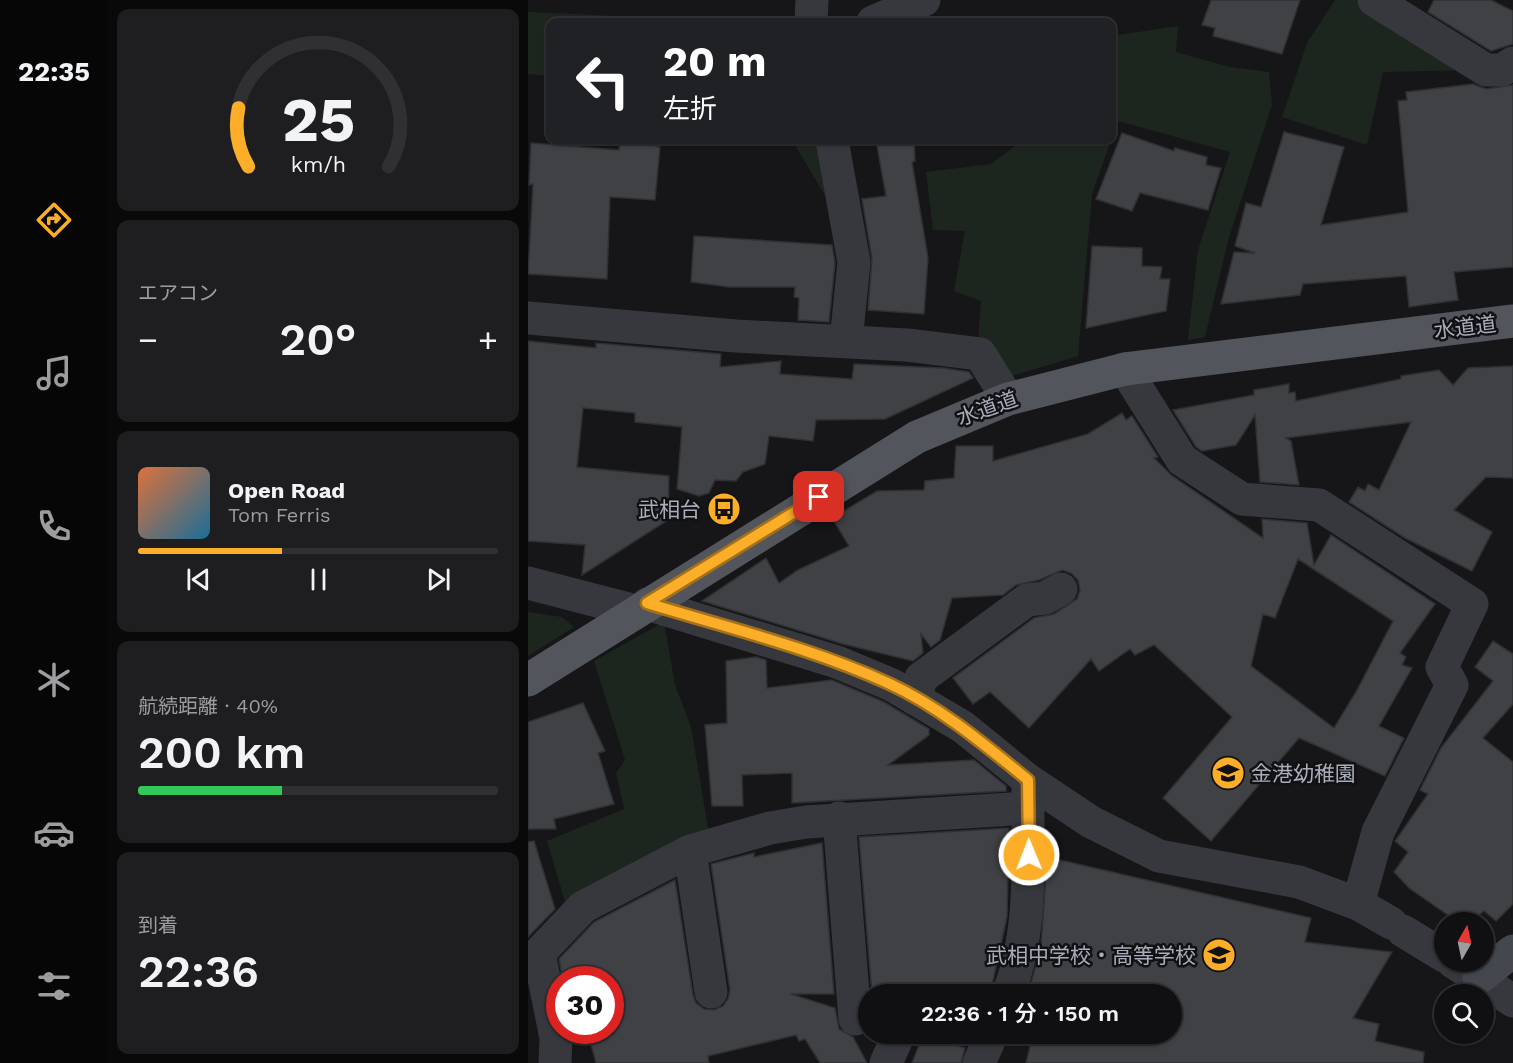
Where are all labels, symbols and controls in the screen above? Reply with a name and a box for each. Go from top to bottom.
text: 20 m [663,37,767,86]
icon: left [564,42,642,120]
text: 22:35 [18,56,90,88]
text: 25 [281,83,355,156]
text: 左折 [663,93,717,125]
text: km/h [290,152,346,177]
icon: directions [33,199,75,241]
text: エアコン [138,281,218,305]
street label: 水道道 [1432,311,1498,343]
text: 20° [280,313,356,366]
text: − [138,320,158,359]
text: + [478,320,498,359]
icon: music [33,352,75,394]
street label: 水道道 [953,385,1021,431]
pin [793,471,844,522]
text: Open Road [228,478,345,503]
icon: arrive [802,480,835,513]
bus stop icon: 武相台 [706,491,742,527]
place label: 武相台 [638,497,701,522]
text: Tom Ferris [228,503,331,527]
icon: phone [33,505,75,547]
icon: previous [182,563,215,596]
icon: pause [302,563,335,596]
icon: next [422,563,455,596]
icon: climate [33,659,75,701]
text: 航続距離 · 40% [138,694,278,718]
text: 200 km [138,726,305,779]
school or university icon: 金港幼稚園 [1210,755,1246,791]
place label: 金港幼稚園 [1251,761,1356,786]
icon: car [33,812,75,854]
position arrow [997,823,1061,887]
north arrow [1434,912,1494,972]
map controls [1434,912,1494,1044]
text: 到着 [138,913,178,937]
school or university icon: 武相中学校・高等学校 [1201,937,1237,973]
place label: 武相中学校・高等学校 [986,943,1196,968]
text: 22:36 [138,945,259,998]
icon: filters [33,965,75,1007]
speed limit sign: 30 [546,966,624,1044]
button: search [1434,984,1494,1044]
text: 22:36 · 1 分 · 150 m [921,1001,1119,1026]

